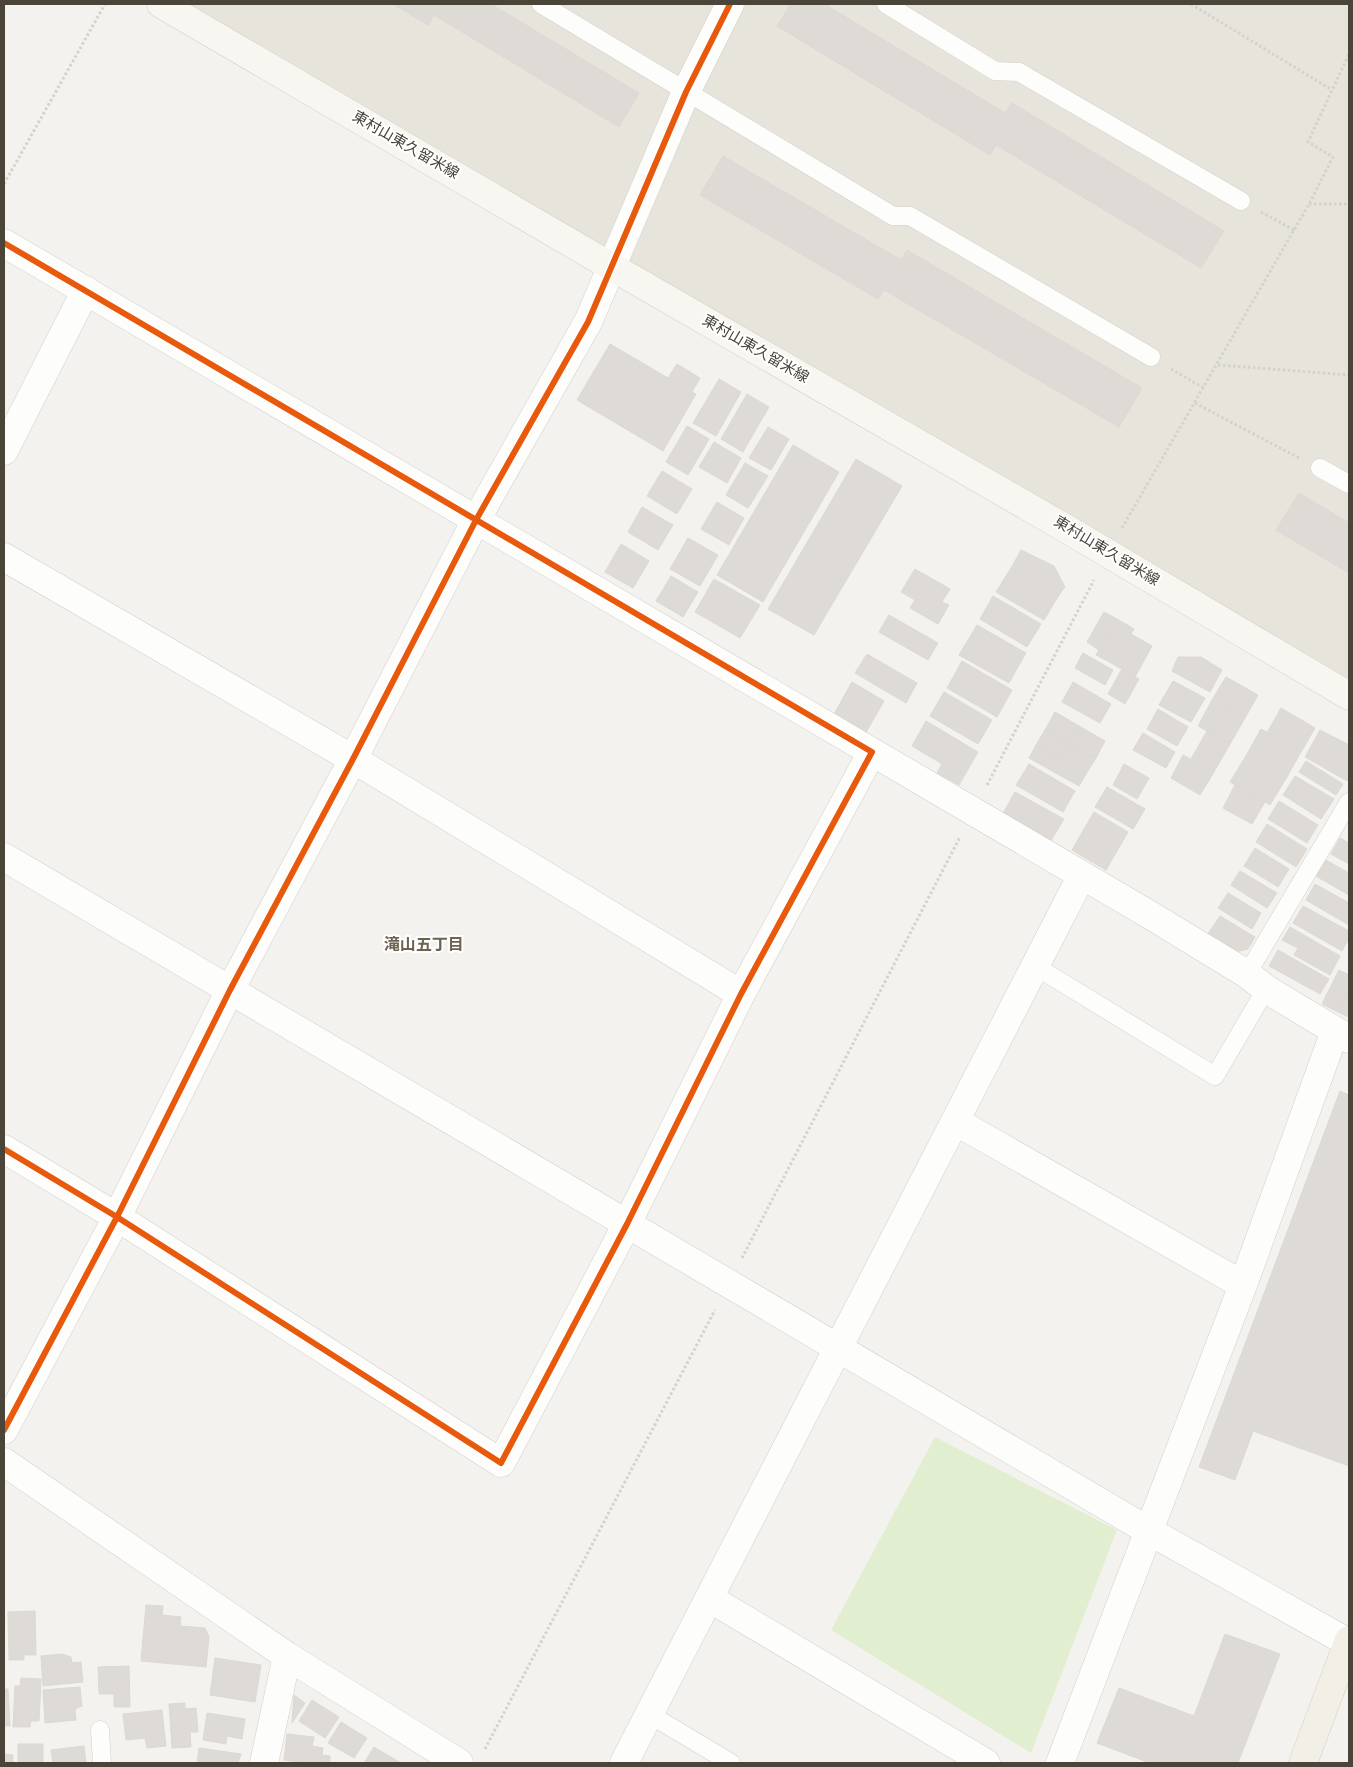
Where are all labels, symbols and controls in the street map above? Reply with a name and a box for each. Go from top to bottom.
street label: 東村山東久留米線 [348,107,462,184]
street label: 東村山東久留米線 [698,311,812,388]
street label: 東村山東久留米線 [1050,512,1163,591]
district label: 滝山五丁目 [384,936,464,956]

